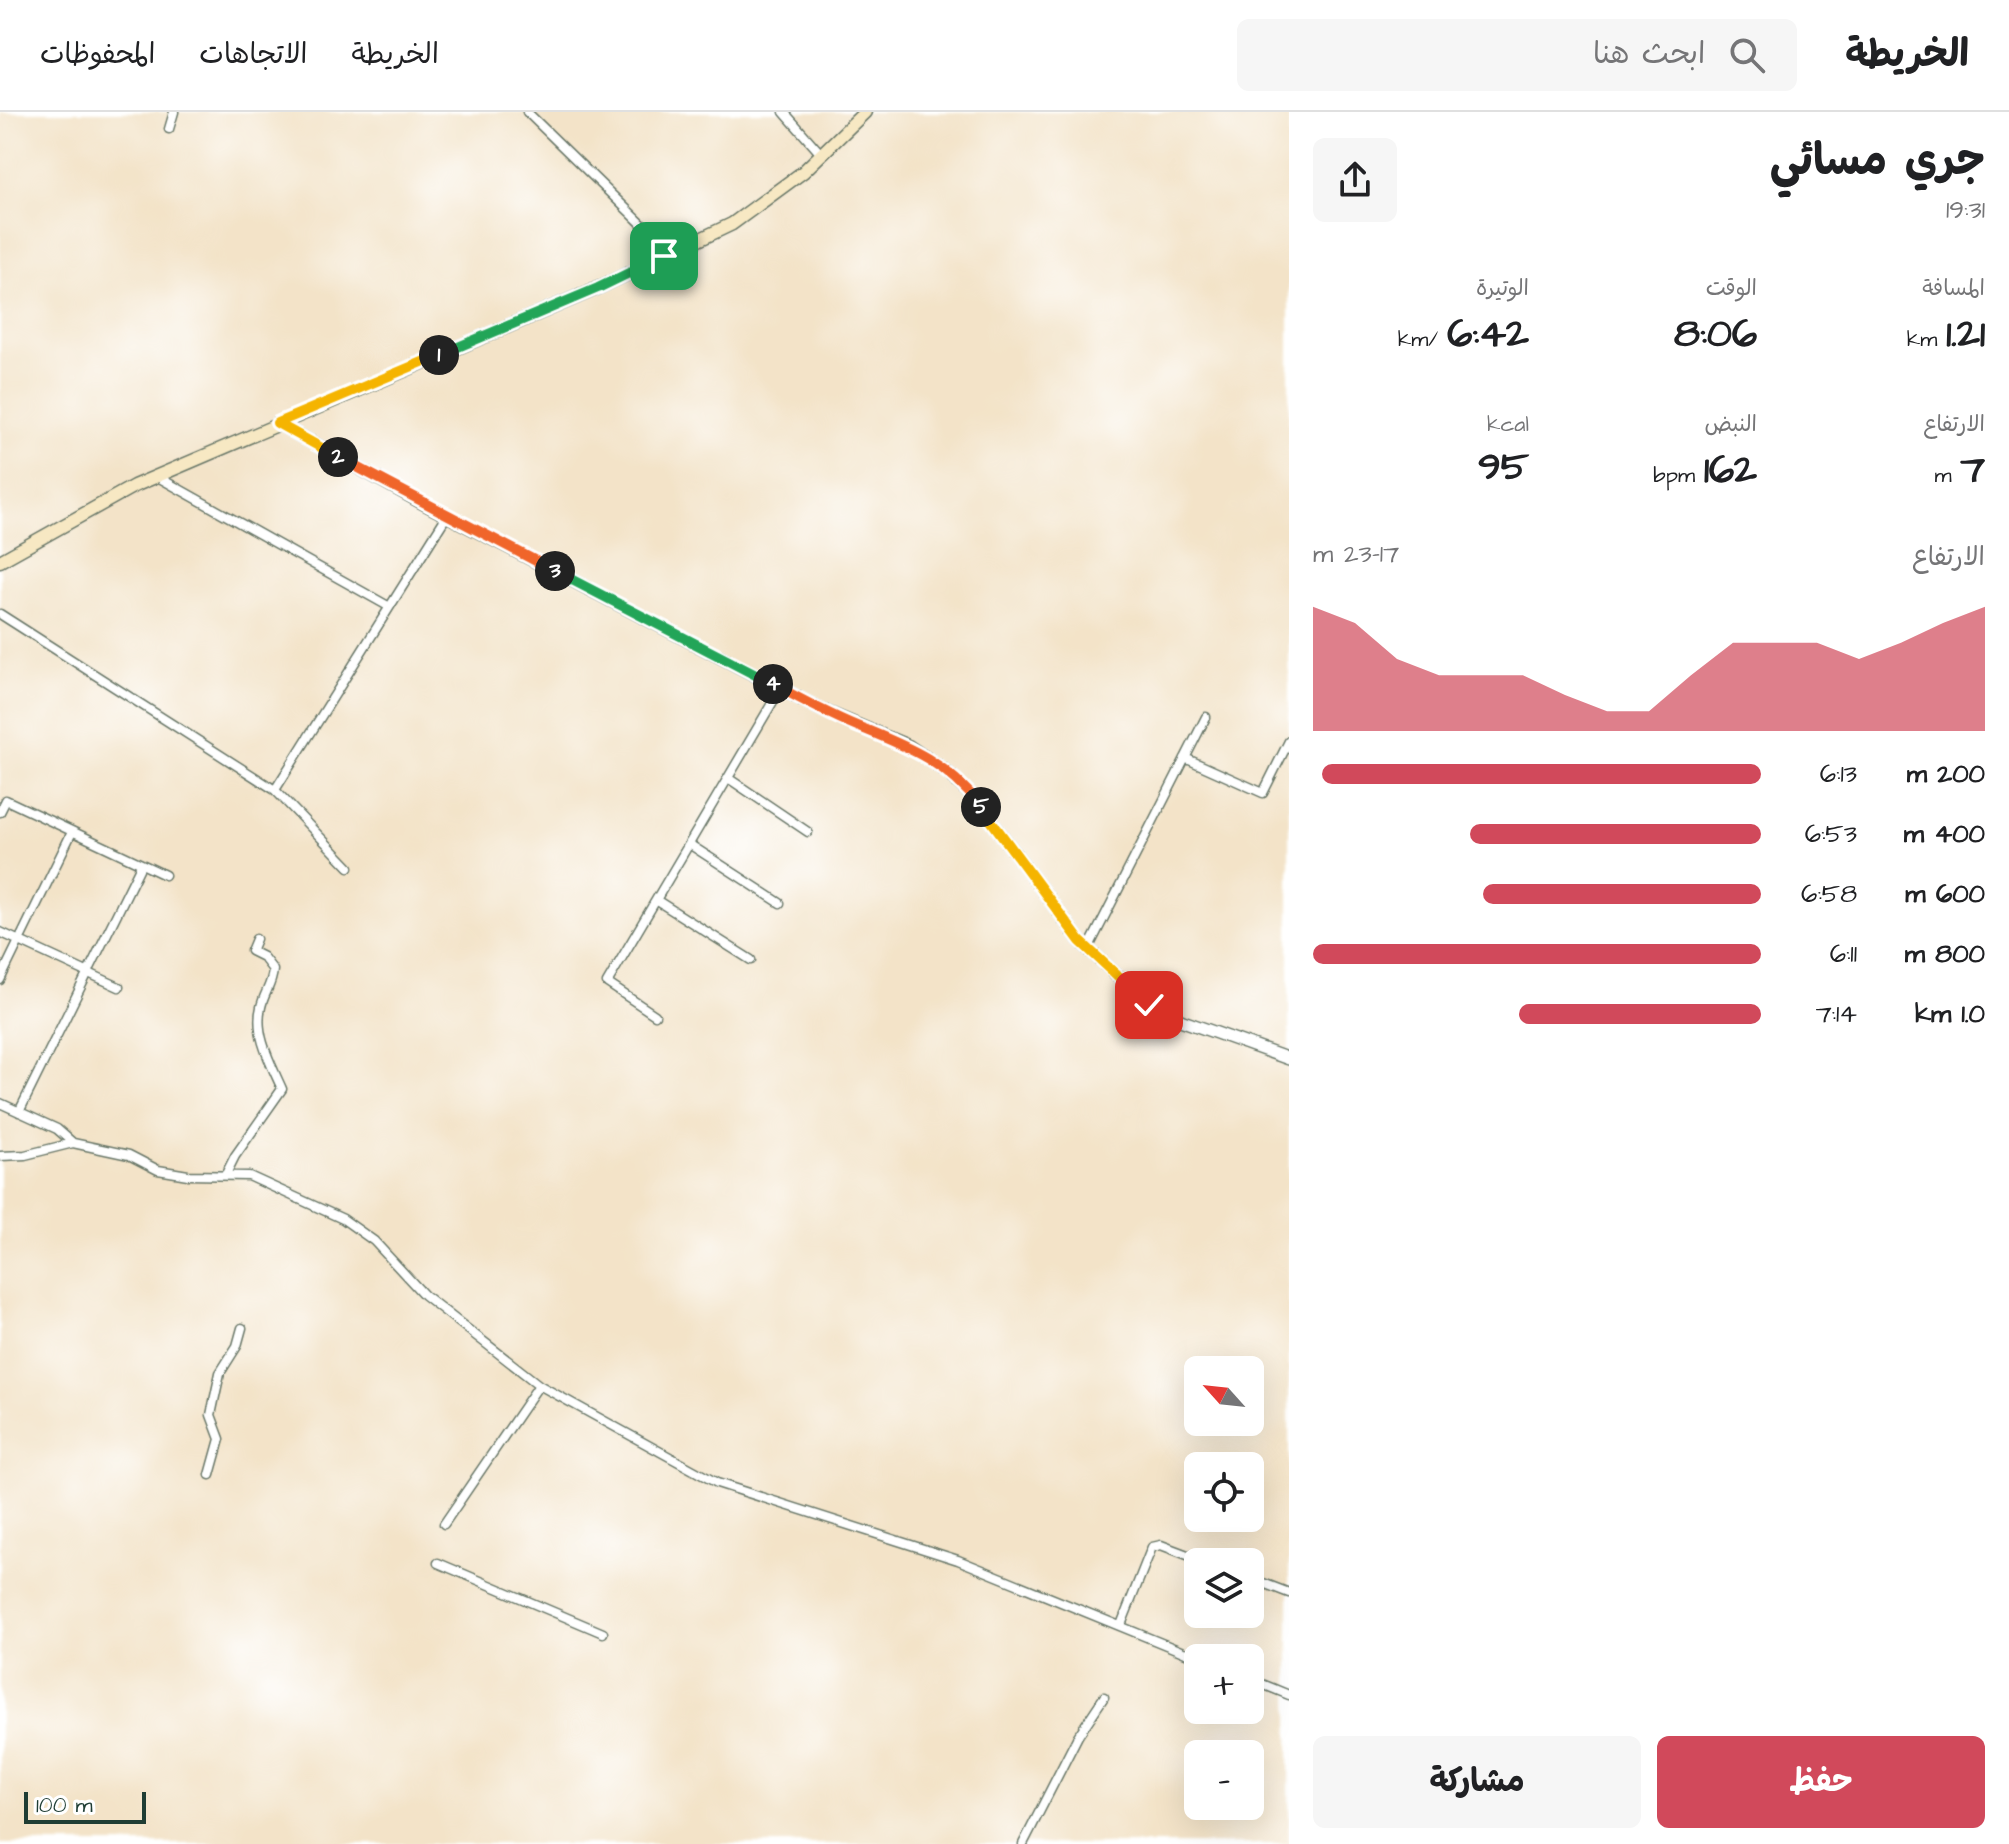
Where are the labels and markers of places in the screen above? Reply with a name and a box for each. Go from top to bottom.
pin [630,222,698,290]
pin: 1 [419,335,459,375]
pin: 2 [318,437,358,477]
pin: 3 [535,551,575,591]
pin: 4 [753,664,793,704]
pin: 5 [961,787,1001,827]
pin [1115,971,1183,1039]

